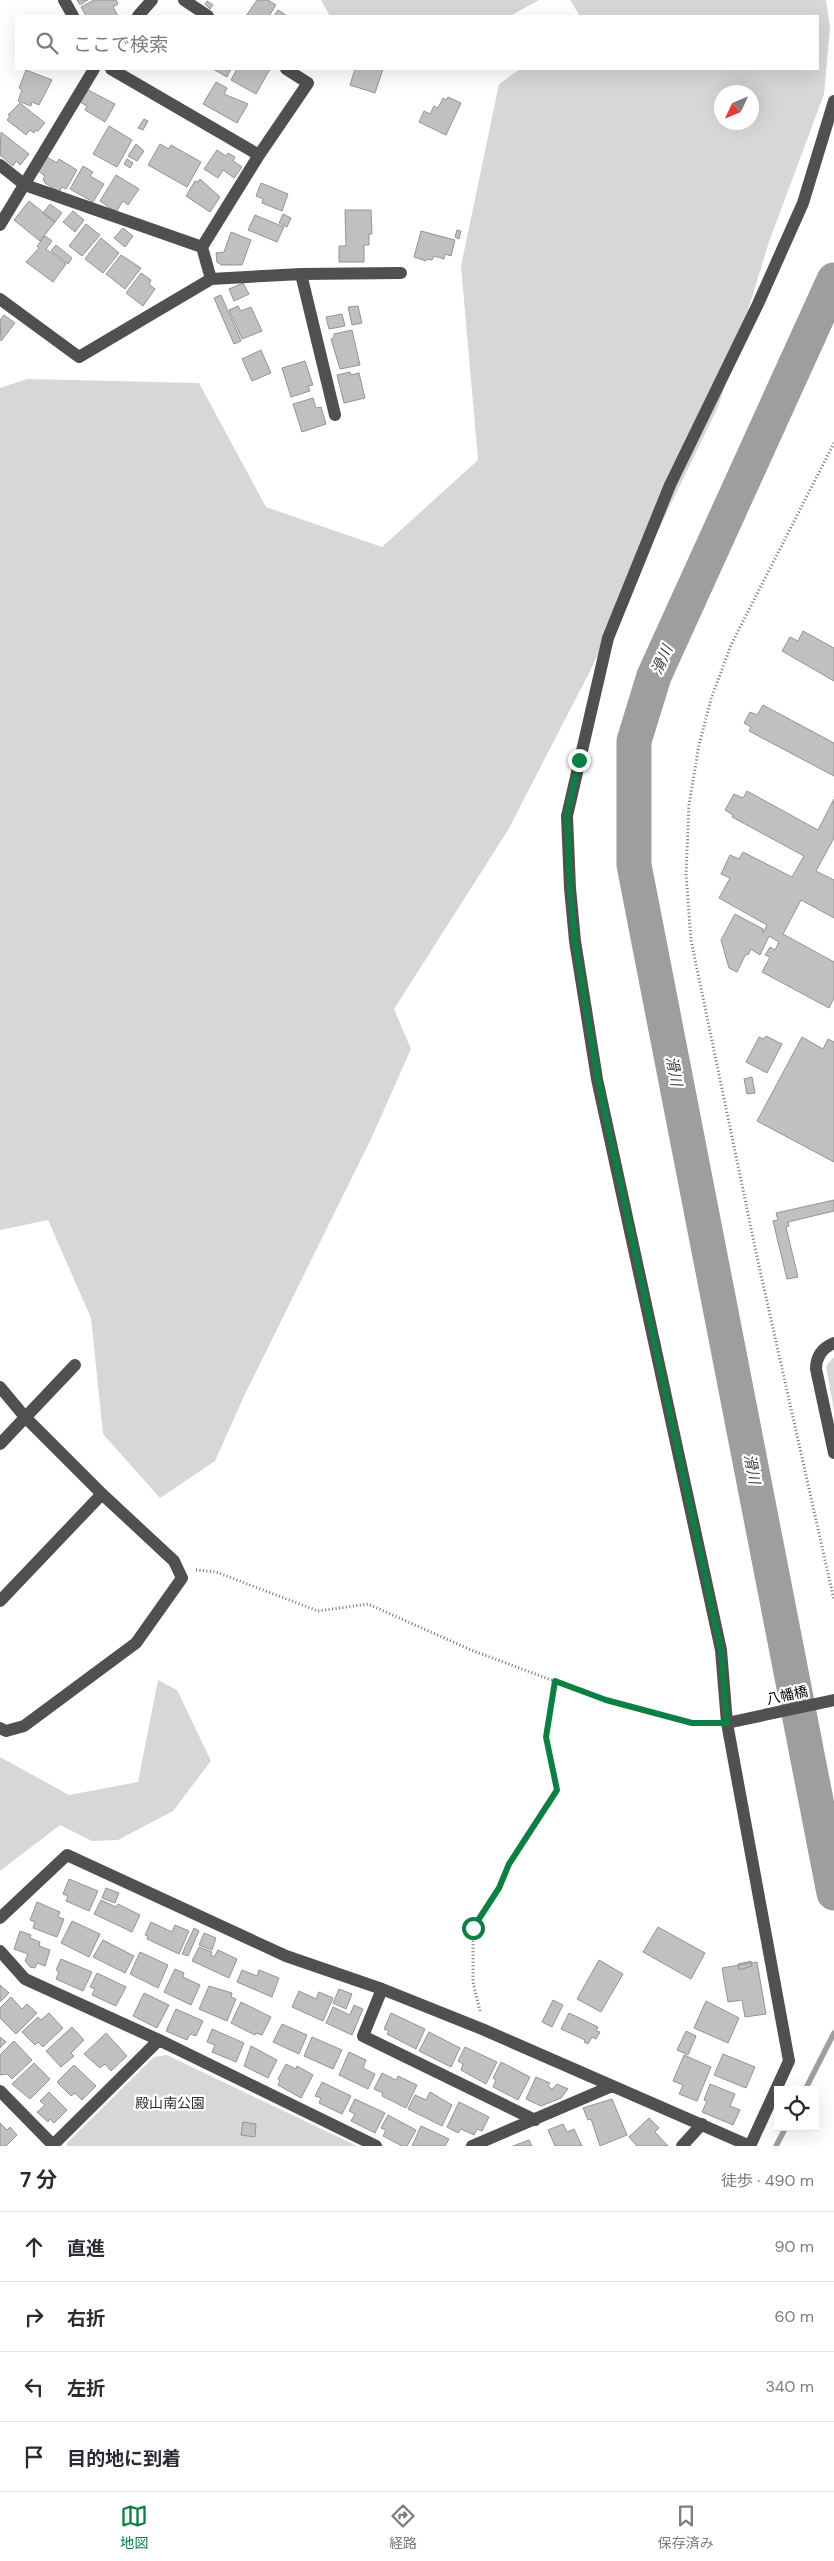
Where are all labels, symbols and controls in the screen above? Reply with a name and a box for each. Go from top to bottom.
search box [15,15,819,70]
icon: search [33,29,61,57]
text: ここで検索 [73,32,168,57]
north arrow [714,85,759,130]
water label: 滑川 [647,640,678,678]
route end [568,749,591,772]
water label: 滑川 [661,1054,687,1090]
water label: 滑川 [739,1452,765,1488]
street label: 八幡橋 [765,1682,809,1708]
route start [462,1917,485,1940]
map controls [774,2086,819,2131]
button: locate [774,2086,819,2131]
park label: 殿山南公園 [135,2094,205,2112]
text: 7 分 [20,2166,57,2194]
text: 徒歩 · 490 m [721,2170,814,2191]
icon: ahead [20,2233,48,2261]
text: 直進 [67,2236,105,2261]
text: 90 m [774,2236,814,2257]
icon: right [20,2303,48,2331]
text: 右折 [67,2306,105,2331]
text: 60 m [774,2306,814,2327]
icon: left [20,2373,48,2401]
text: 左折 [67,2376,105,2401]
text: 340 m [765,2376,814,2397]
icon: arrive [20,2443,48,2471]
text: 目的地に到着 [67,2446,181,2471]
tab: 地図 [120,2502,148,2552]
tab: 経路 [389,2502,417,2552]
tab: 保存済み [658,2502,714,2552]

